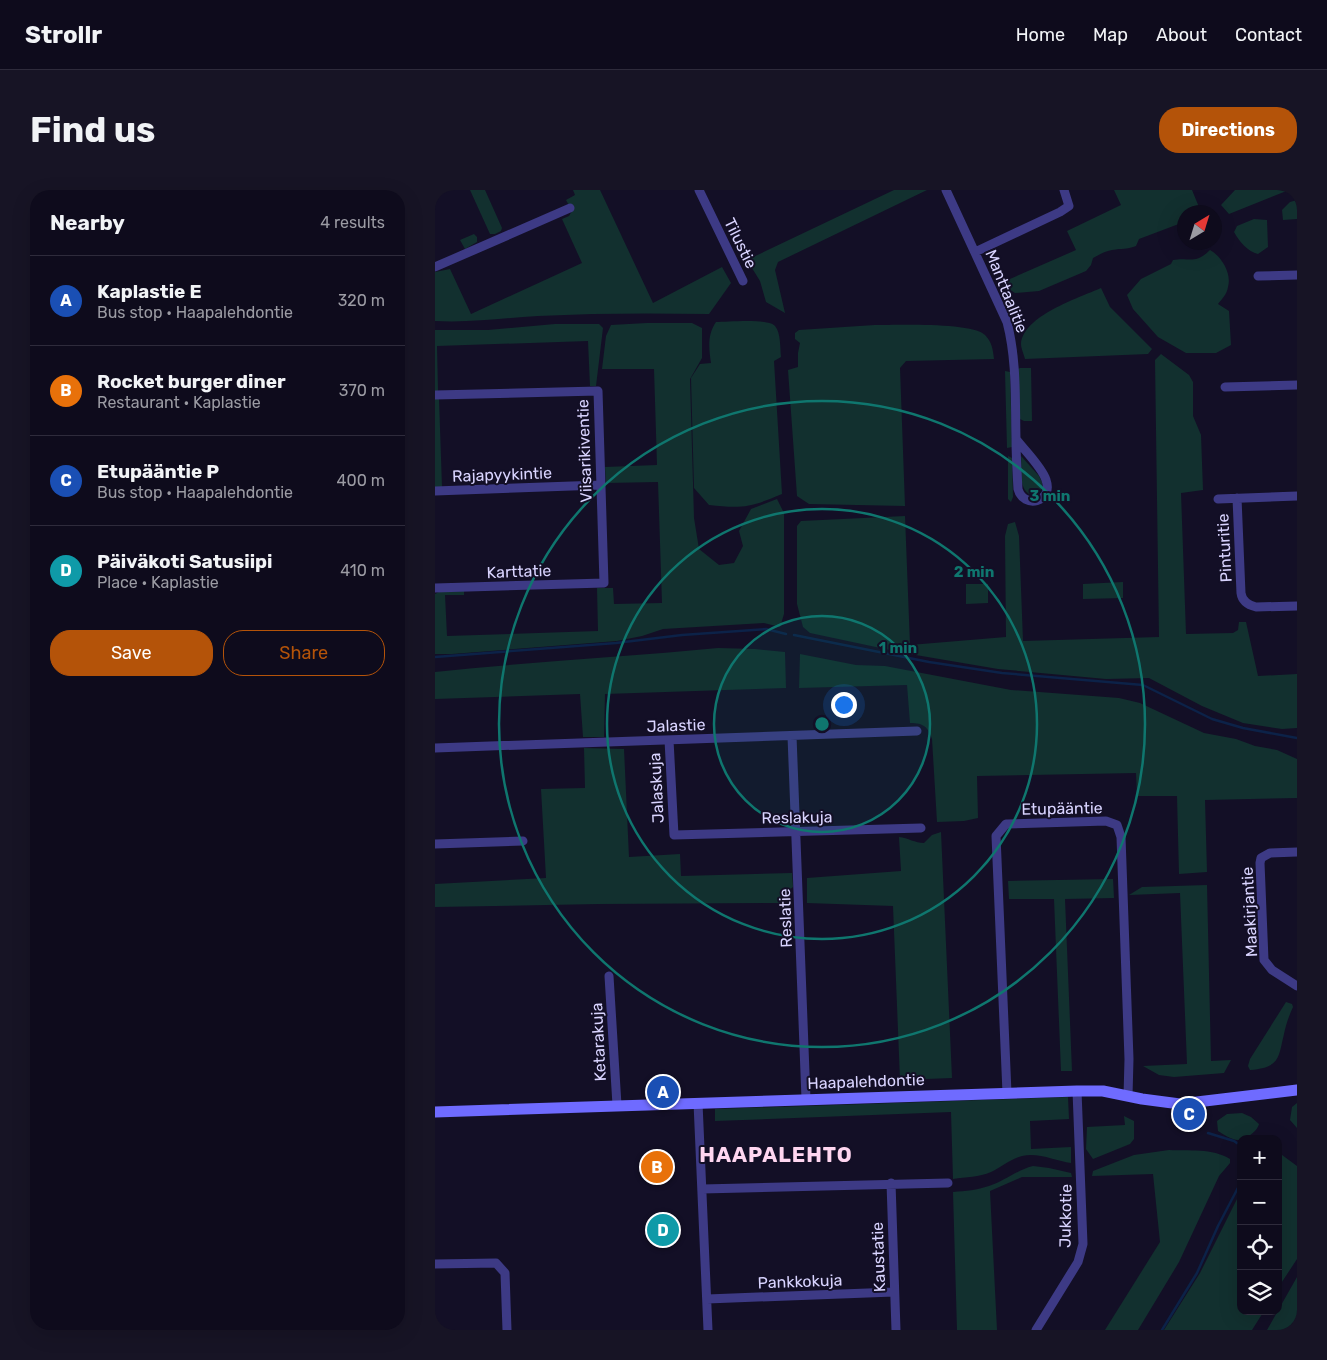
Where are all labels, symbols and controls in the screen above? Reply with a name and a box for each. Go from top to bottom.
text: Strollr [25,21,102,49]
text: Home [1016,24,1065,46]
text: Map [1093,24,1128,46]
text: About [1156,24,1207,46]
text: Contact [1235,24,1302,46]
button: Directions [1159,107,1297,153]
text: Find us [30,109,155,151]
north arrow [1177,205,1222,250]
text: Nearby [50,210,125,235]
text: 4 results [320,213,385,232]
street label: Tilustie [720,215,761,272]
street label: Manttaalitie [981,247,1032,336]
text: Kaplastie E [97,280,202,303]
text: A [60,291,72,310]
text: 320 m [338,291,385,310]
text: Bus stop · Haapalehdontie [97,303,293,322]
text: Rocket burger diner [97,370,286,393]
text: B [60,381,72,400]
text: 370 m [339,381,385,400]
text: Restaurant · Kaplastie [97,393,261,412]
street label: Viisarikiventie [573,399,596,503]
text: Etupääntie P [97,460,219,483]
street label: Rajapyykintie [452,463,552,486]
text: C [60,471,72,490]
text: 400 m [337,471,385,490]
text: Bus stop · Haapalehdontie [97,483,293,502]
text: 3 min [1030,487,1070,505]
street label: Pinturitie [1213,513,1236,583]
text: Päiväkoti Satusiipi [97,550,273,573]
text: D [60,561,72,580]
text: 410 m [340,561,385,580]
street label: Karttatie [486,561,552,582]
text: 2 min [954,563,994,581]
text: Place · Kaplastie [97,573,219,592]
button: Save [50,630,213,676]
button: Share [223,630,385,676]
text: 1 min [879,639,917,657]
your location [831,692,857,718]
street label: Jalastie [646,715,706,736]
centre of rings [813,715,831,733]
street label: Jalaskuja [645,752,668,824]
street label: Etupääntie [1021,798,1103,819]
street label: Reslakuja [761,807,833,828]
street label: Maakirjantie [1238,866,1261,957]
street label: Reslatie [775,888,796,948]
street label: Ketarakuja [587,1002,610,1082]
street label: Haapalehdontie [807,1070,925,1093]
pin: A [647,1073,679,1111]
pin: C [1173,1095,1205,1133]
map controls [1237,1135,1282,1315]
button: + [1237,1135,1282,1180]
district label: HAAPALEHTO [699,1142,853,1167]
pin: B [641,1148,673,1186]
button: − [1237,1180,1282,1225]
street label: Jukkotie [1055,1184,1076,1248]
pin: D [647,1211,679,1249]
street label: Kaustatie [868,1222,889,1292]
button: locate [1237,1225,1282,1270]
button: layers [1237,1270,1282,1315]
street label: Pankkokuja [757,1271,843,1292]

